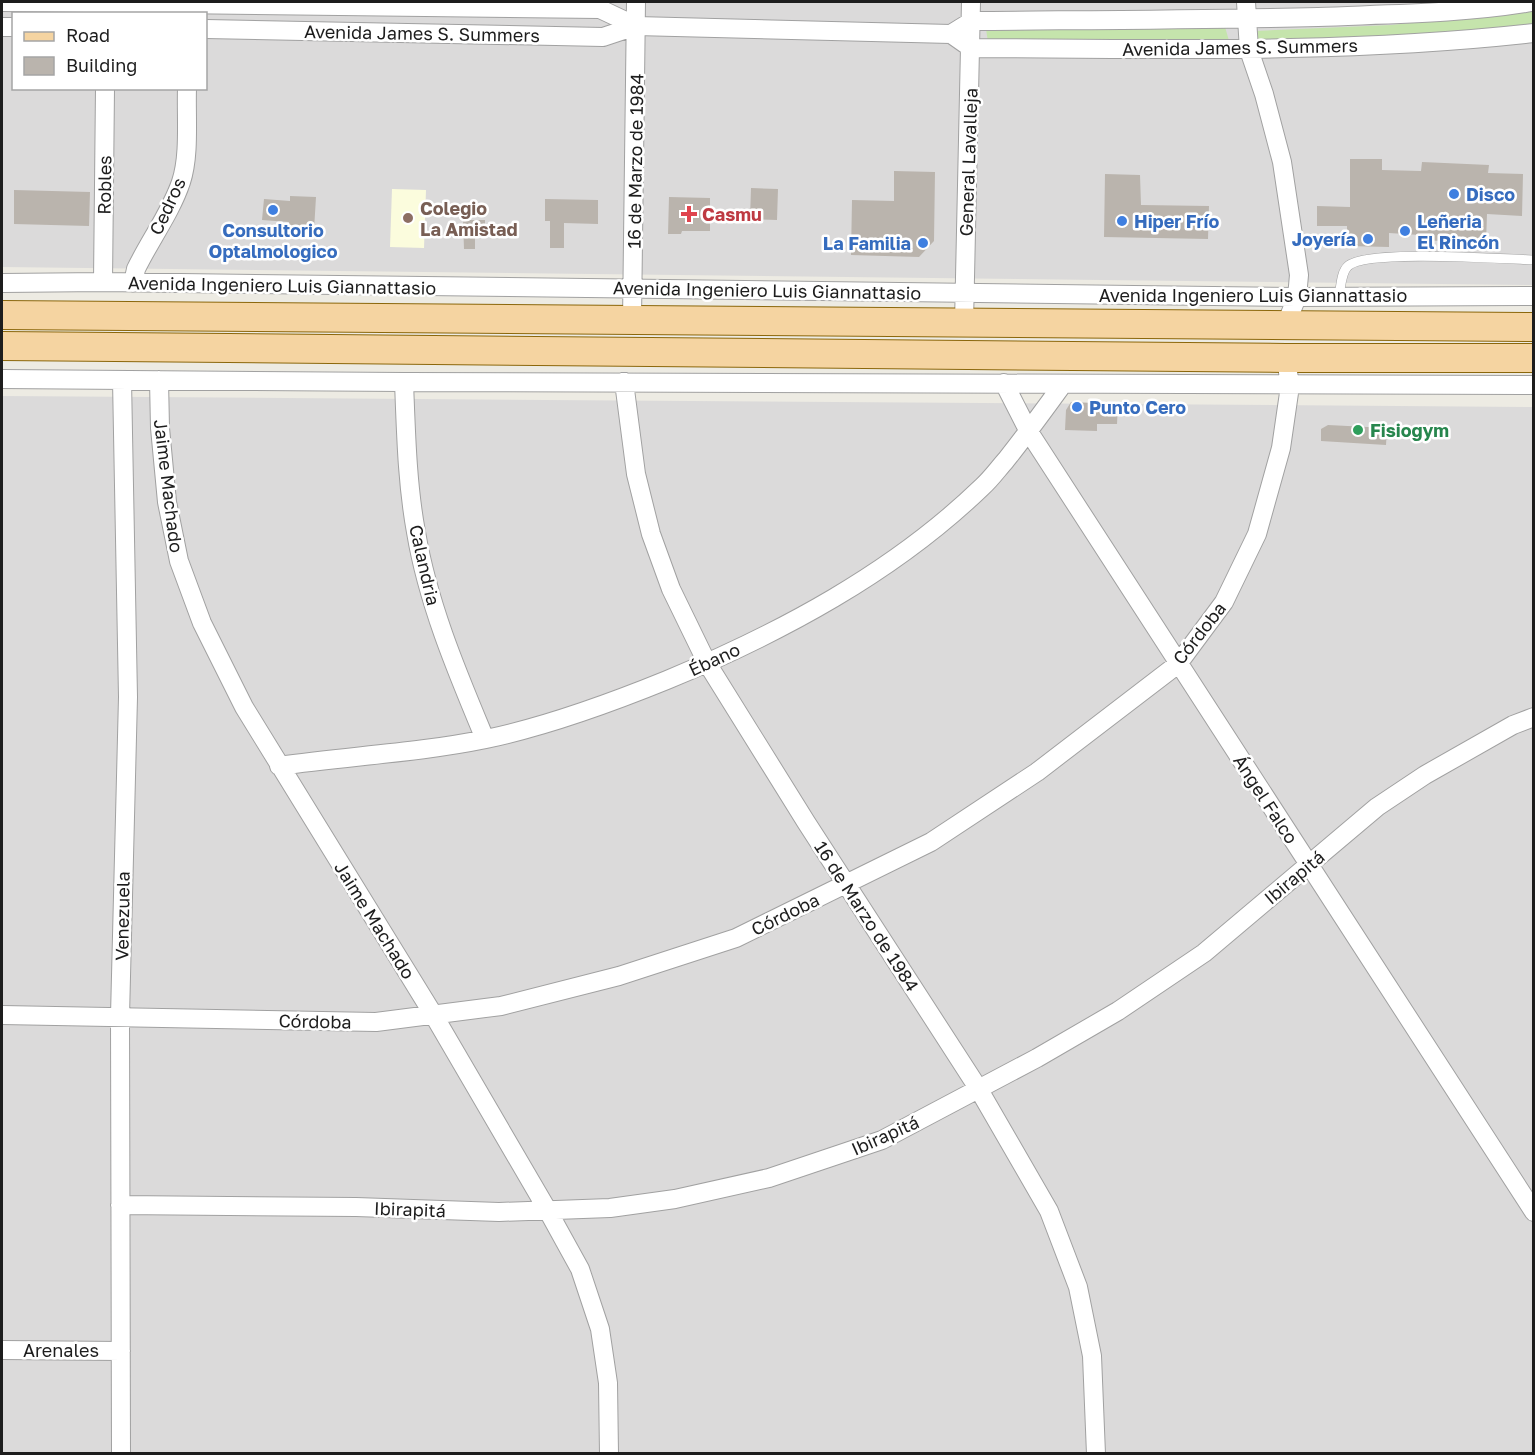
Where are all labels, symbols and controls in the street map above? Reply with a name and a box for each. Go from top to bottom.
legend [12,12,207,90]
street label: Avenida James S. Summers [304,20,540,46]
text: Road [66,24,110,46]
street label: Avenida James S. Summers [1122,34,1358,60]
text: Building [66,54,137,76]
street label: 16 de Marzo de 1984 [622,73,648,249]
street label: General Lavalleja [954,87,982,237]
street label: Robles [92,155,116,215]
street label: Cedros [144,174,190,238]
place label: Disco [1466,183,1515,205]
marker: Disco [1447,187,1461,201]
place label: Colegio La Amistad [420,197,518,240]
marker: Consultorio Optalmologico [266,203,280,217]
place label: Casmu [702,203,762,225]
marker: Casmu [680,205,698,223]
place label: Hiper Frío [1134,210,1219,232]
place label: Leñeria El Rincón [1417,210,1499,253]
marker: Colegio La Amistad [401,211,415,225]
marker: Hiper Frío [1115,214,1129,228]
place label: Consultorio Optalmologico [209,219,338,262]
marker: Leñeria El Rincón [1398,224,1412,238]
place label: Joyería [1292,228,1356,250]
place label: La Familia [823,232,911,254]
marker: Joyería [1361,232,1375,246]
marker: La Familia [916,236,930,250]
street label: Avenida Ingeniero Luis Giannattasio [128,271,436,299]
street label: Avenida Ingeniero Luis Giannattasio [613,276,921,304]
street label: Avenida Ingeniero Luis Giannattasio [1099,284,1407,306]
place label: Punto Cero [1089,396,1186,418]
marker: Punto Cero [1070,400,1084,414]
street label: Jaime Machado [150,418,188,554]
place label: Fisiogym [1370,419,1449,441]
marker: Fisiogym [1351,423,1365,437]
street label: Calandria [405,522,445,608]
street label: Córdoba [1168,597,1230,669]
street label: Ébano [685,638,743,680]
street label: Ángel Falco [1229,750,1303,848]
street label: 16 de Marzo de 1984 [810,837,924,995]
street label: Ibirapitá [1259,845,1329,909]
street label: Jaime Machado [330,857,420,983]
street label: Venezuela [110,871,134,961]
street label: Córdoba [747,888,823,940]
street label: Córdoba [278,1009,352,1033]
street label: Ibirapitá [848,1110,922,1160]
street label: Ibirapitá [374,1197,446,1221]
street label: Arenales [23,1339,99,1361]

